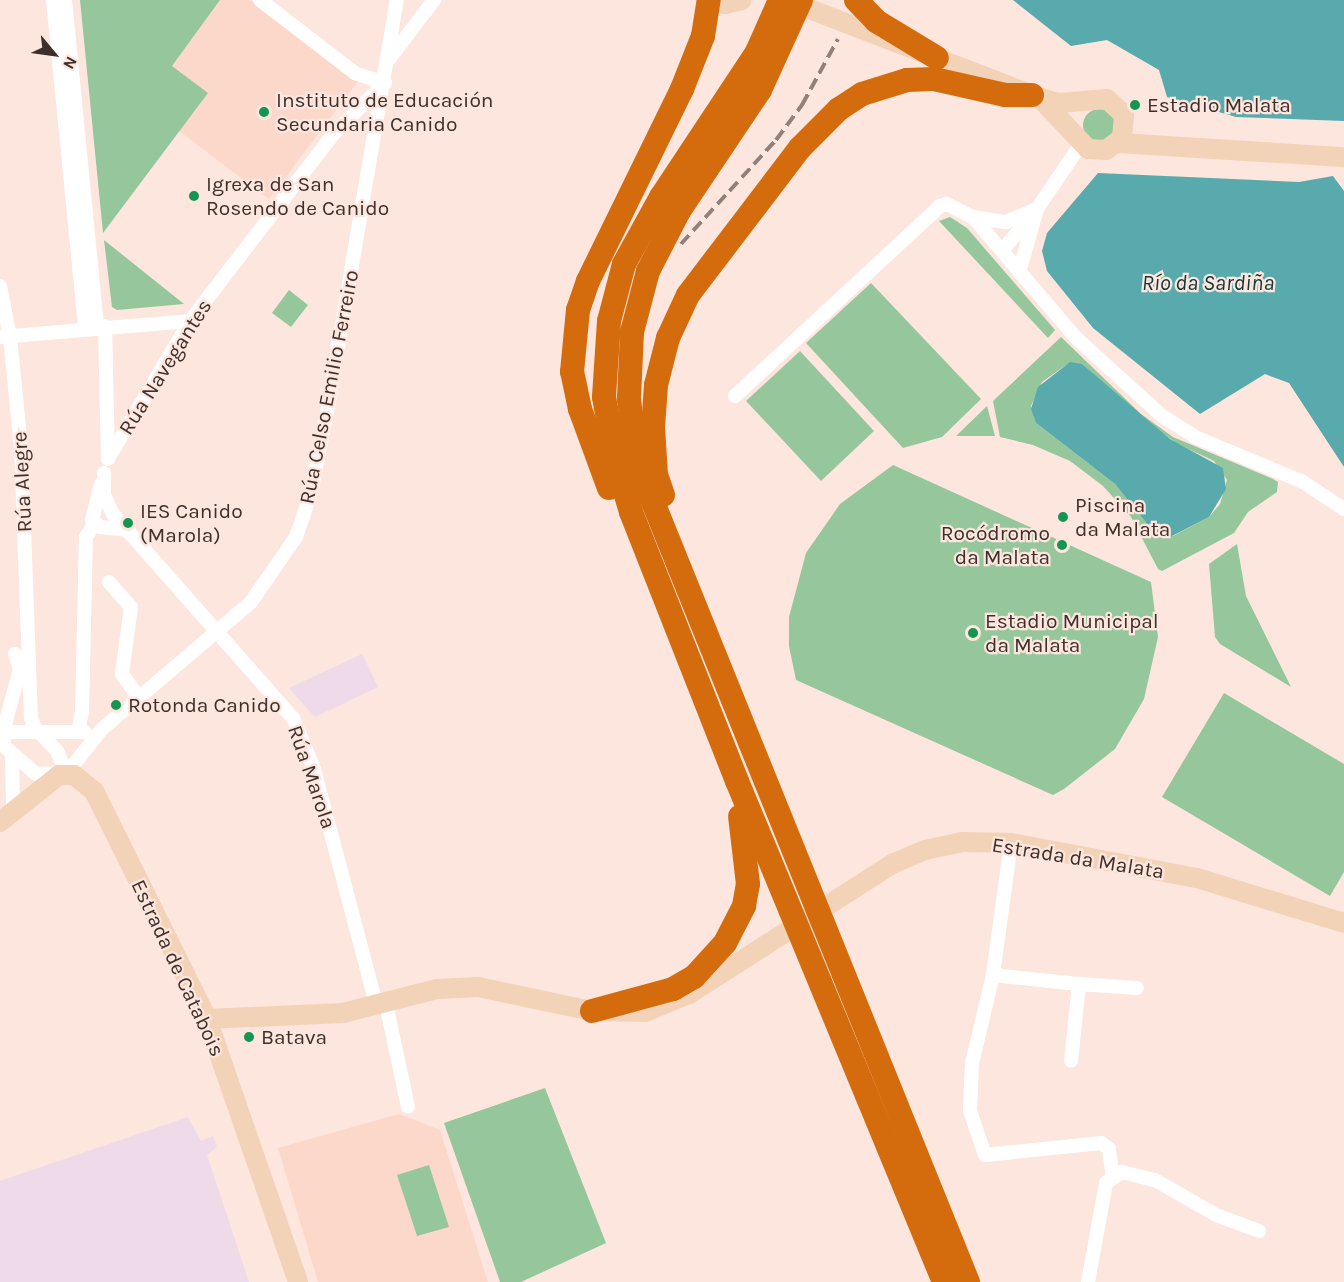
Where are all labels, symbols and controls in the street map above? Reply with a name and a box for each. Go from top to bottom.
north arrow [24,24,84,84]
text: N [59,53,81,73]
place label: Instituto de Educación Secundaria Canido [276,87,494,137]
place label: Estadio Malata [1147,92,1291,118]
marker: Estadio Malata [1128,98,1142,112]
marker: Instituto de Educación Secundaria Canido [257,105,271,119]
place label: Igrexa de San Rosendo de Canido [206,171,389,221]
marker: Igrexa de San Rosendo de Canido [187,189,201,203]
street label: Rúa Celso Emilio Ferreiro [294,268,364,506]
water label: Río da Sardiña [1142,271,1274,297]
street label: Rúa Navegantes [113,295,217,439]
street label: Rúa Alegre [7,431,37,533]
place label: Piscina da Malata [1075,492,1170,542]
place label: IES Canido (Marola) [140,498,243,548]
marker: Piscina da Malata [1056,510,1070,524]
marker: IES Canido (Marola) [121,516,135,530]
place label: Rocódromo da Malata [941,520,1050,570]
marker: Rocódromo da Malata [1055,538,1069,552]
place label: Estadio Municipal da Malata [985,608,1159,658]
marker: Estadio Municipal da Malata [966,626,980,640]
place label: Rotonda Canido [128,692,281,718]
marker: Rotonda Canido [109,698,123,712]
street label: Rúa Marola [283,722,341,832]
street label: Estrada da Malata [990,832,1166,884]
street label: Estrada de Catabois [126,876,230,1060]
place label: Batava [261,1024,327,1050]
marker: Batava [242,1030,256,1044]

